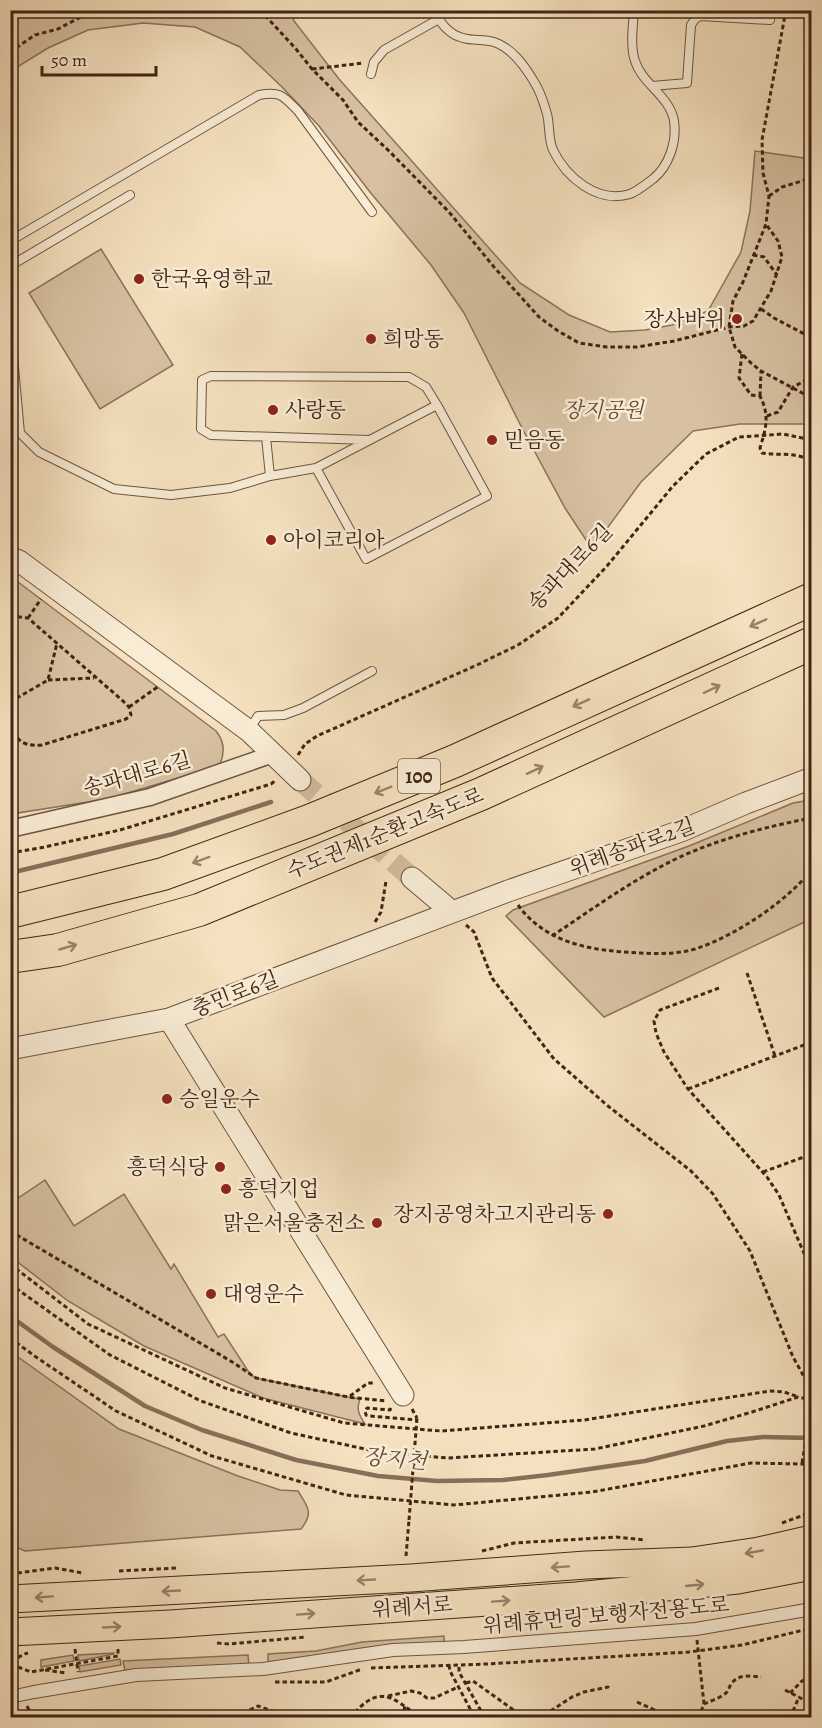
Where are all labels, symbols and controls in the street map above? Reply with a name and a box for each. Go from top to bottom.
scale bar [42,39,156,77]
text: 50 m [51,48,87,72]
place label: 한국육영학교 [151,265,273,293]
marker: 한국육영학교 [132,272,146,286]
place label: 장사바위 [644,305,725,333]
marker: 장사바위 [730,312,744,326]
place label: 희망동 [383,325,444,353]
marker: 희망동 [364,332,378,346]
place label: 사랑동 [285,396,346,424]
park label: 장지공원 [562,396,645,424]
marker: 사랑동 [266,403,280,417]
place label: 믿음동 [504,426,565,454]
marker: 믿음동 [485,433,499,447]
street label: 송파대로6길 [521,517,619,617]
place label: 아이코리아 [283,526,385,554]
marker: 아이코리아 [264,533,278,547]
one-way arrow [750,617,768,629]
one-way arrow [703,682,721,693]
one-way arrow [572,698,590,710]
street label: 송파대로6길 [80,745,194,803]
road number: 100 [398,759,440,793]
one-way arrow [525,763,543,775]
street label: 수도권제1순환고속도로 [282,781,488,885]
one-way arrow [374,785,393,796]
street label: 위례송파로2길 [565,811,699,883]
one-way arrow [192,856,211,867]
one-way arrow [58,941,77,952]
street label: 충민로6길 [188,965,282,1023]
place label: 승일운수 [179,1085,260,1113]
marker: 승일운수 [160,1092,174,1106]
place label: 흥덕식당 [127,1153,209,1181]
marker: 흥덕식당 [213,1160,227,1174]
place label: 흥덕기업 [238,1175,319,1203]
marker: 흥덕기업 [219,1182,233,1196]
place label: 장지공영차고지관리동 [393,1200,596,1228]
marker: 장지공영차고지관리동 [601,1207,615,1221]
place label: 맑은서울충전소 [223,1209,365,1237]
marker: 맑은서울충전소 [370,1216,384,1230]
place label: 대영운수 [223,1280,304,1308]
marker: 대영운수 [204,1287,218,1301]
water label: 장지천 [362,1441,430,1477]
one-way arrow [745,1547,765,1558]
one-way arrow [551,1562,571,1573]
one-way arrow [356,1575,376,1586]
one-way arrow [685,1579,705,1590]
one-way arrow [162,1585,181,1596]
street label: 위례서로 [371,1590,453,1624]
street label: 위례휴먼링 보행자전용도로 [481,1590,731,1640]
one-way arrow [34,1591,54,1602]
one-way arrow [490,1595,510,1606]
one-way arrow [296,1608,316,1619]
one-way arrow [101,1621,121,1632]

